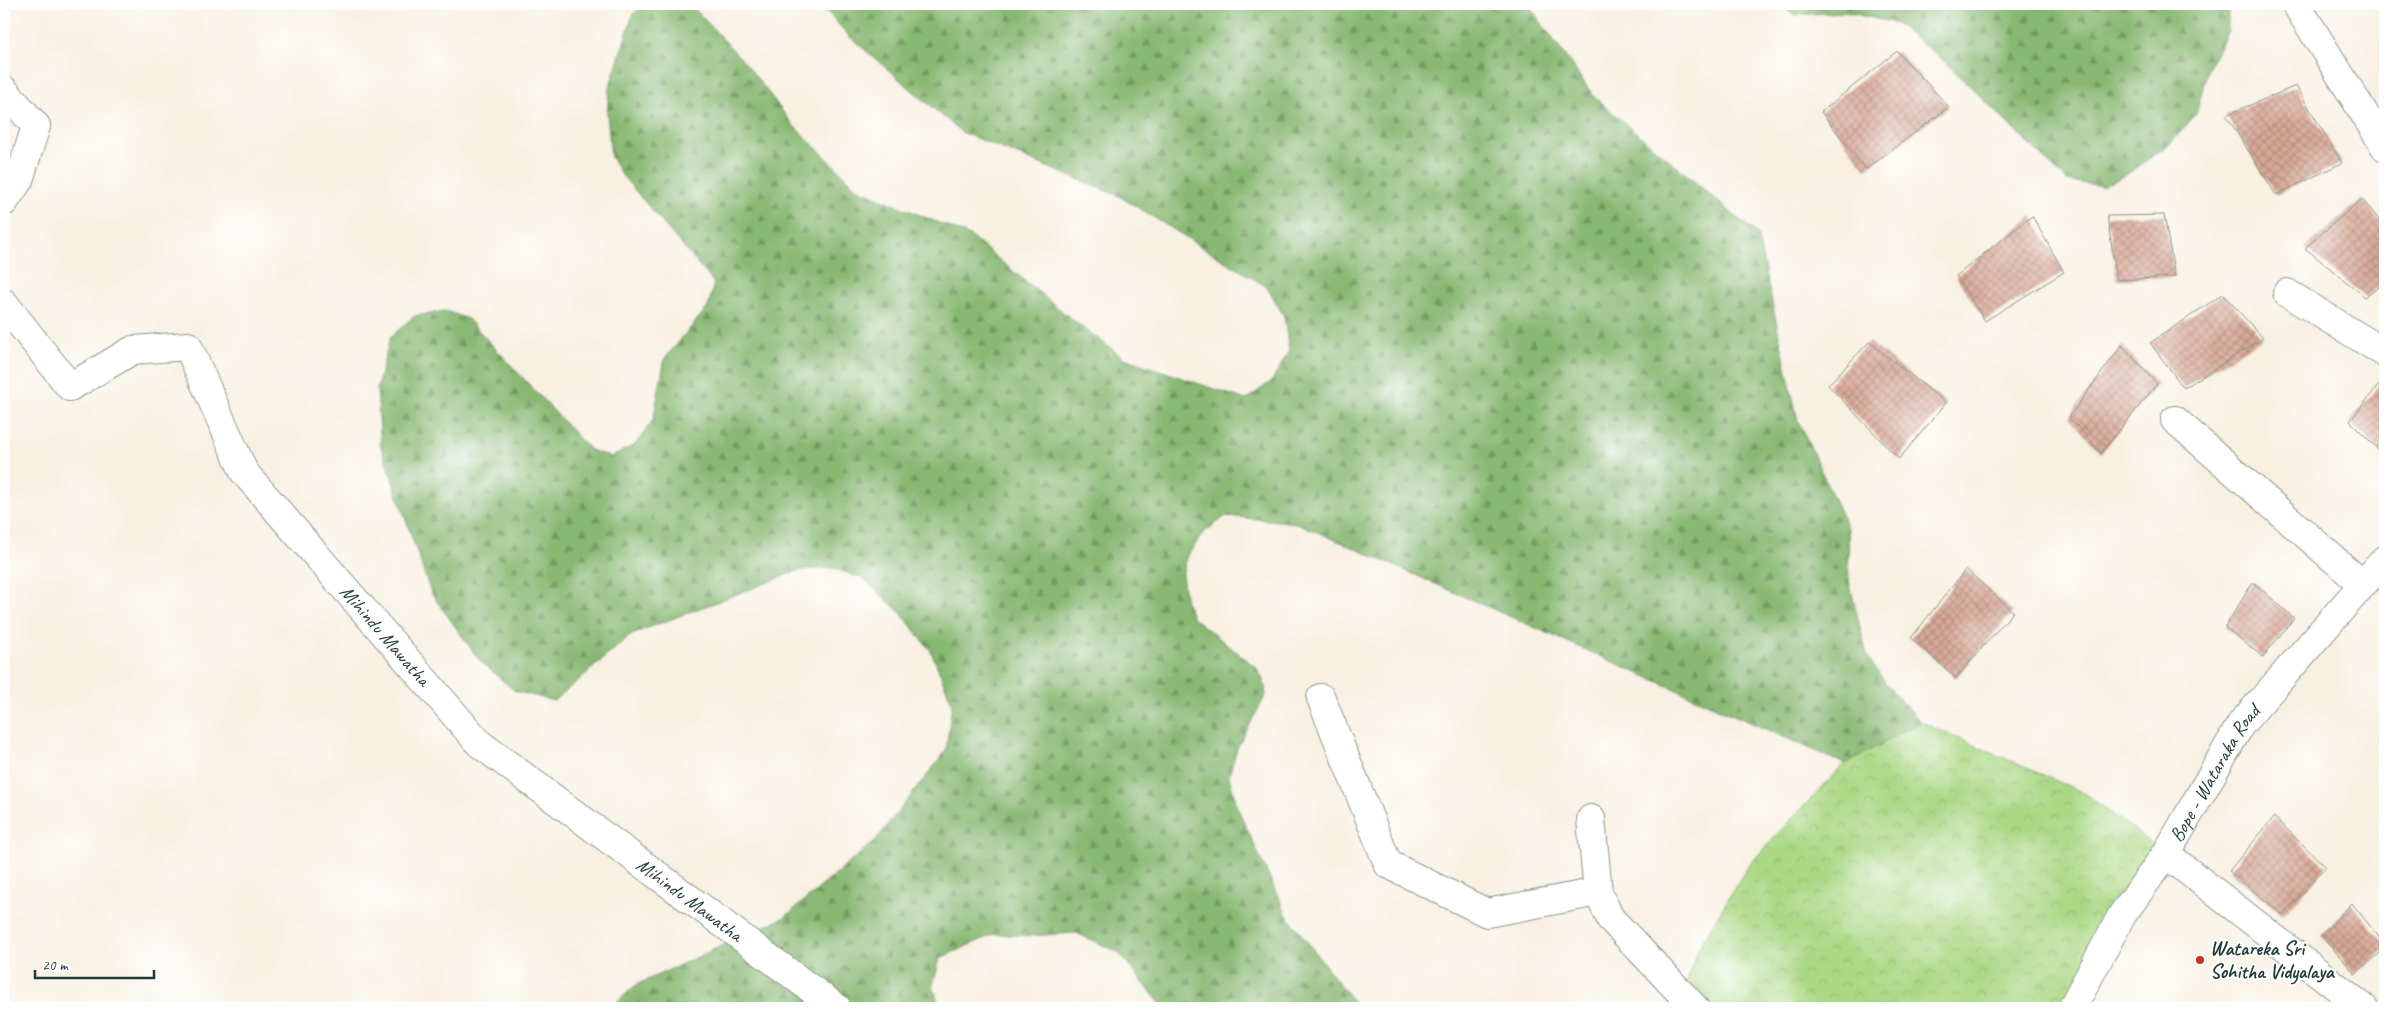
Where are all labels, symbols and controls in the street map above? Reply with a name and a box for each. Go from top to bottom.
street label: Mihindu Mawatha [335,580,437,693]
street label: Bope - Wataraka Road [2164,697,2267,846]
street label: Mihindu Mawatha [632,852,749,948]
place label: Watareka Sri Sohitha Vidyalaya [2210,936,2336,985]
scale bar [35,947,154,979]
marker: Watareka Sri Sohitha Vidyalaya [2194,954,2206,966]
text: 20 m [42,956,69,975]

